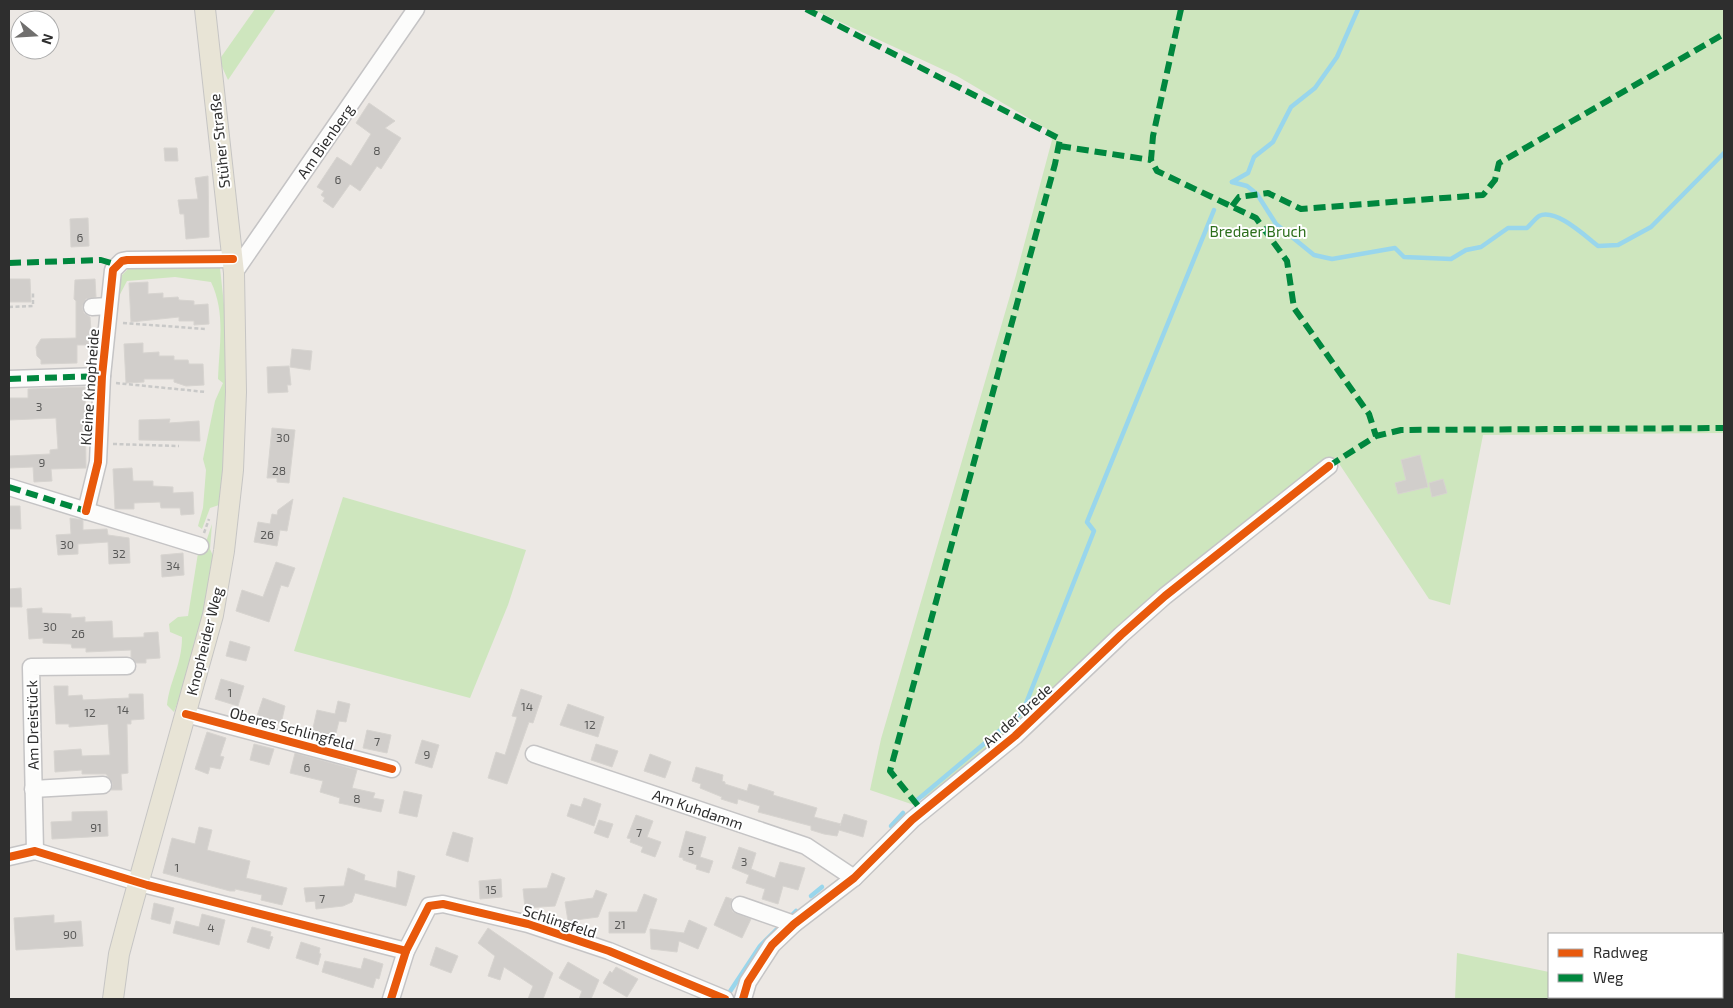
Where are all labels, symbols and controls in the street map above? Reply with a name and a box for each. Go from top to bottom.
north arrow [10,10,60,60]
text: N [38,32,57,47]
street label: Stüher Straße [205,93,233,189]
street label: Am Bienberg [293,100,358,182]
house number: 8 [373,143,381,157]
house number: 6 [335,172,342,186]
park label: Bredaer Bruch [1209,222,1307,240]
house number: 6 [77,230,84,244]
street label: Kleine Knopheide [76,328,102,446]
house number: 3 [36,399,42,413]
house number: 30 [276,430,290,444]
house number: 9 [39,455,46,469]
house number: 28 [272,463,286,477]
house number: 26 [260,527,274,541]
house number: 30 [60,537,74,551]
house number: 32 [112,546,126,560]
house number: 34 [166,558,180,572]
street label: Knopheider Weg [182,584,226,697]
house number: 30 [43,619,57,633]
house number: 26 [71,626,85,640]
street label: Am Dreistück [22,679,42,770]
street label: An der Brede [979,679,1055,751]
house number: 1 [228,685,232,699]
house number: 14 [521,699,533,713]
house number: 14 [117,702,129,716]
street label: Oberes Schlingfeld [228,703,356,753]
house number: 12 [84,705,96,719]
house number: 12 [584,717,596,731]
house number: 7 [374,734,380,748]
house number: 9 [424,747,431,761]
house number: 6 [304,760,311,774]
street label: Am Kuhdamm [650,785,746,833]
house number: 8 [353,791,361,805]
house number: 91 [90,820,102,834]
house number: 7 [636,825,642,839]
house number: 5 [688,843,694,857]
house number: 3 [741,854,747,868]
house number: 1 [175,860,179,874]
house number: 15 [485,882,497,896]
house number: 7 [319,891,325,905]
street label: Schlingfeld [521,901,599,941]
house number: 21 [614,917,626,931]
house number: 4 [207,920,215,934]
house number: 90 [63,927,77,941]
legend [1548,933,1723,998]
text: Radweg [1593,943,1648,961]
text: Weg [1593,968,1624,986]

